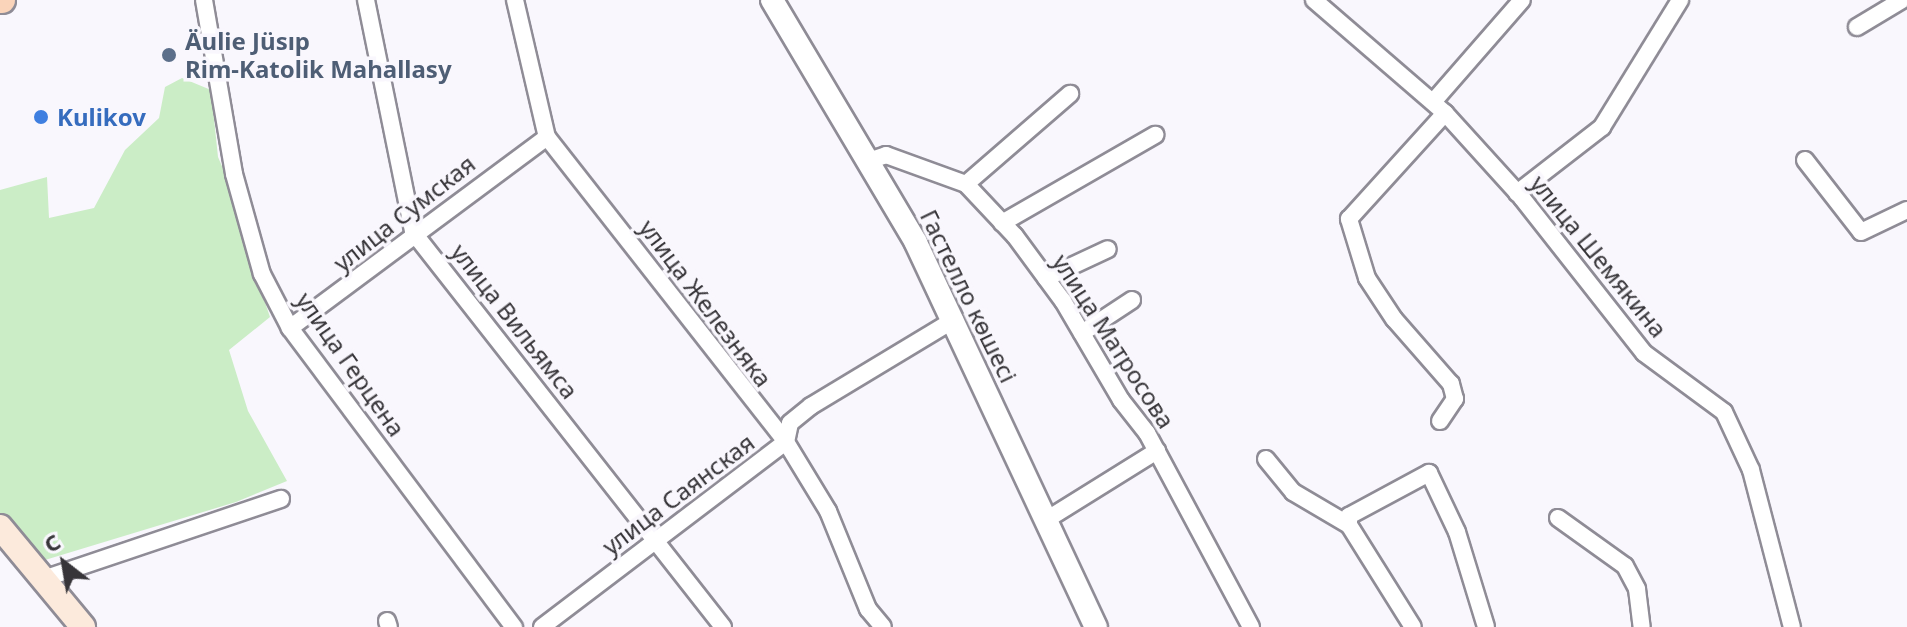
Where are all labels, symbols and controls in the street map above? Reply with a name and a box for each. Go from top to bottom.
place label: Äulie Jüsıp Rim-Katolik Mahallasy [185,27,452,83]
marker: Äulie Jüsıp Rim-Katolik Mahallasy [160,46,178,64]
place label: Kulikov [57,103,146,131]
marker: Kulikov [32,108,50,126]
street label: улица Сумская [328,149,480,277]
street label: улица Шемякина [1525,169,1673,343]
street label: Гастелло көшесі [915,205,1023,387]
street label: улица Железняка [634,214,778,392]
street label: улица Вильямса [445,238,585,404]
street label: улица Матросова [1047,248,1181,434]
street label: улица Герцена [291,286,411,442]
street label: улица Саянская [596,427,760,561]
north arrow [24,523,104,603]
text: С [38,526,65,559]

